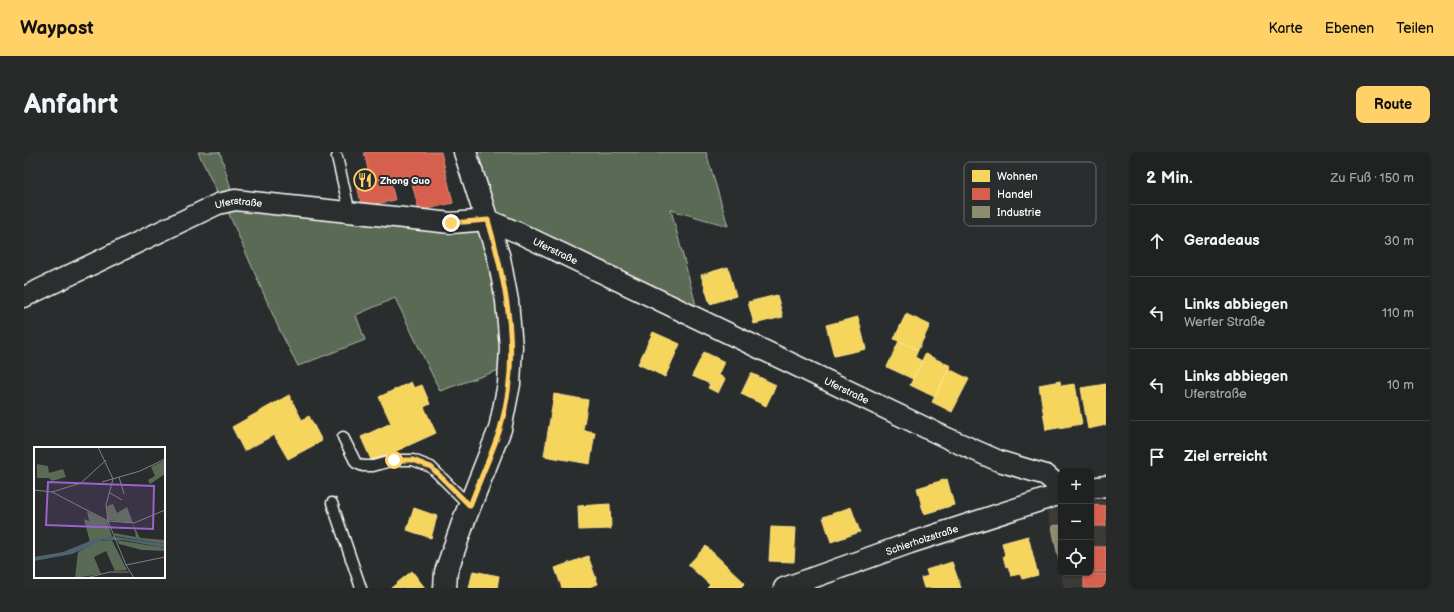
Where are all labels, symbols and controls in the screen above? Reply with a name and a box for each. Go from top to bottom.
text: Waypost [20,17,94,40]
text: Karte [1269,20,1303,37]
text: Ebenen [1325,20,1374,37]
text: Teilen [1396,20,1434,37]
button: Route [1356,86,1430,123]
text: Anfahrt [24,88,118,121]
legend [964,162,1096,226]
restaurant icon: Zhong Guo [352,167,378,193]
text: 2 Min. [1146,168,1193,188]
text: Wohnen [997,170,1038,183]
text: Zu Fuß · 150 m [1331,170,1414,186]
place label: Zhong Guo [380,175,430,187]
text: Handel [997,188,1033,201]
street label: Uferstraße [214,195,263,212]
text: Industrie [997,206,1041,219]
route end [442,214,460,232]
icon: ahead [1146,230,1168,252]
text: Geradeaus [1184,231,1260,250]
text: 30 m [1384,233,1414,249]
street label: Uferstraße [531,236,579,267]
text: Links abbiegen [1184,295,1288,314]
icon: left [1146,302,1168,324]
text: 110 m [1382,305,1414,321]
text: Werfer Straße [1184,314,1265,330]
text: Links abbiegen [1184,367,1288,386]
icon: left [1146,374,1168,396]
street label: Uferstraße [822,375,871,407]
text: 10 m [1387,377,1414,393]
text: Uferstraße [1184,386,1247,402]
icon: arrive [1146,446,1168,468]
inset map [34,447,165,578]
text: Ziel erreicht [1184,447,1267,466]
route start [385,451,403,469]
map controls [1058,468,1094,576]
button: + [1058,468,1094,504]
button: − [1058,504,1094,540]
street label: Schierholzstraße [884,523,960,558]
button: locate [1058,540,1094,576]

